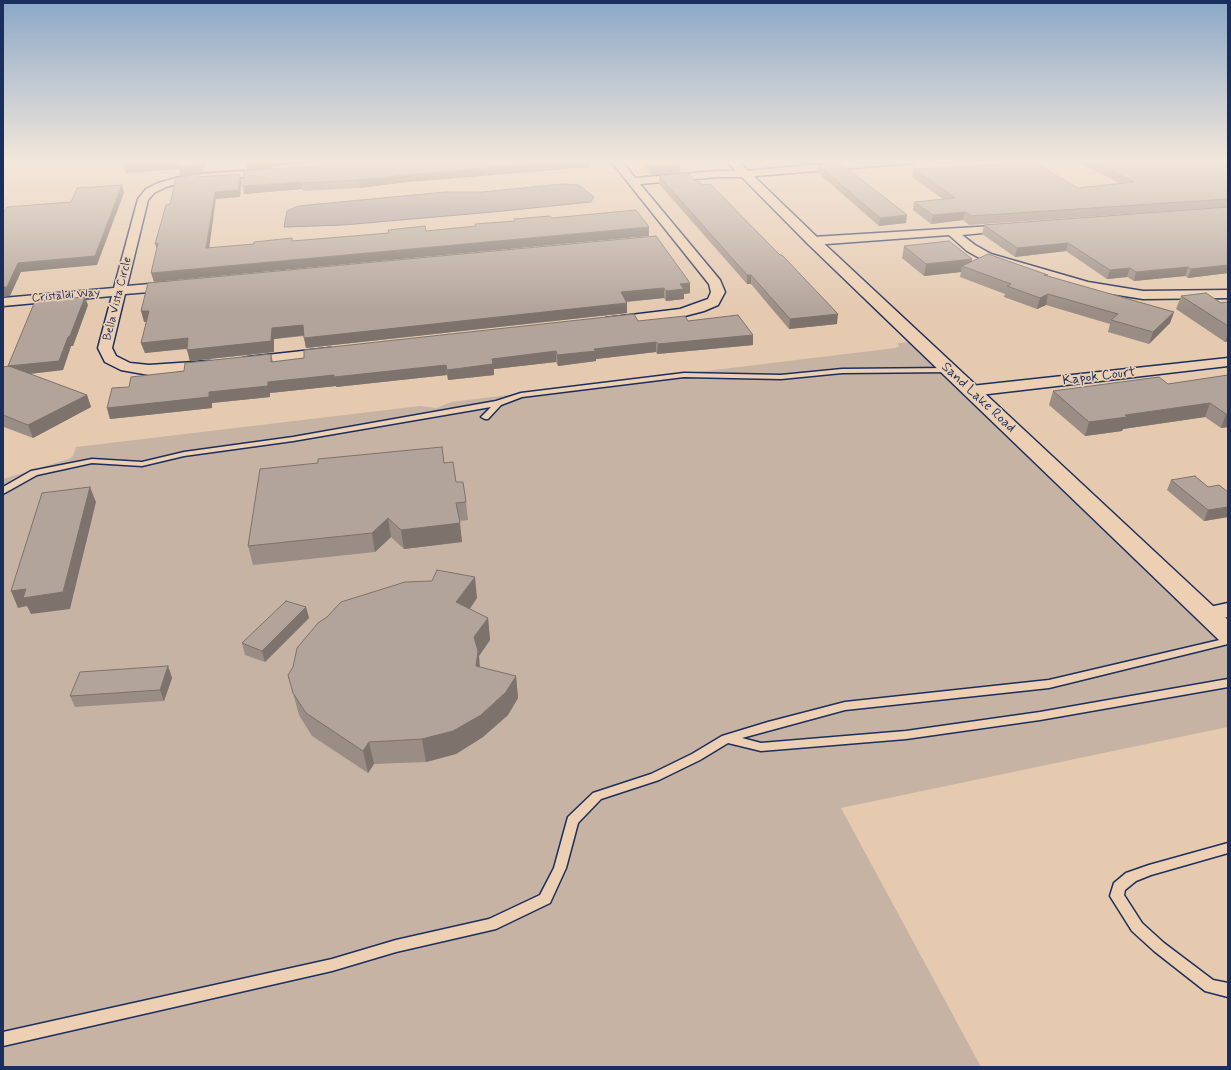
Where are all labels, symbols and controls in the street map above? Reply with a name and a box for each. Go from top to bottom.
street label: Bella Vista Circle [101,256,135,342]
street label: Cristaldi Way [31,286,101,306]
street label: Sand Lake Road [937,359,1019,437]
street label: Kapok Court [1062,364,1136,390]

